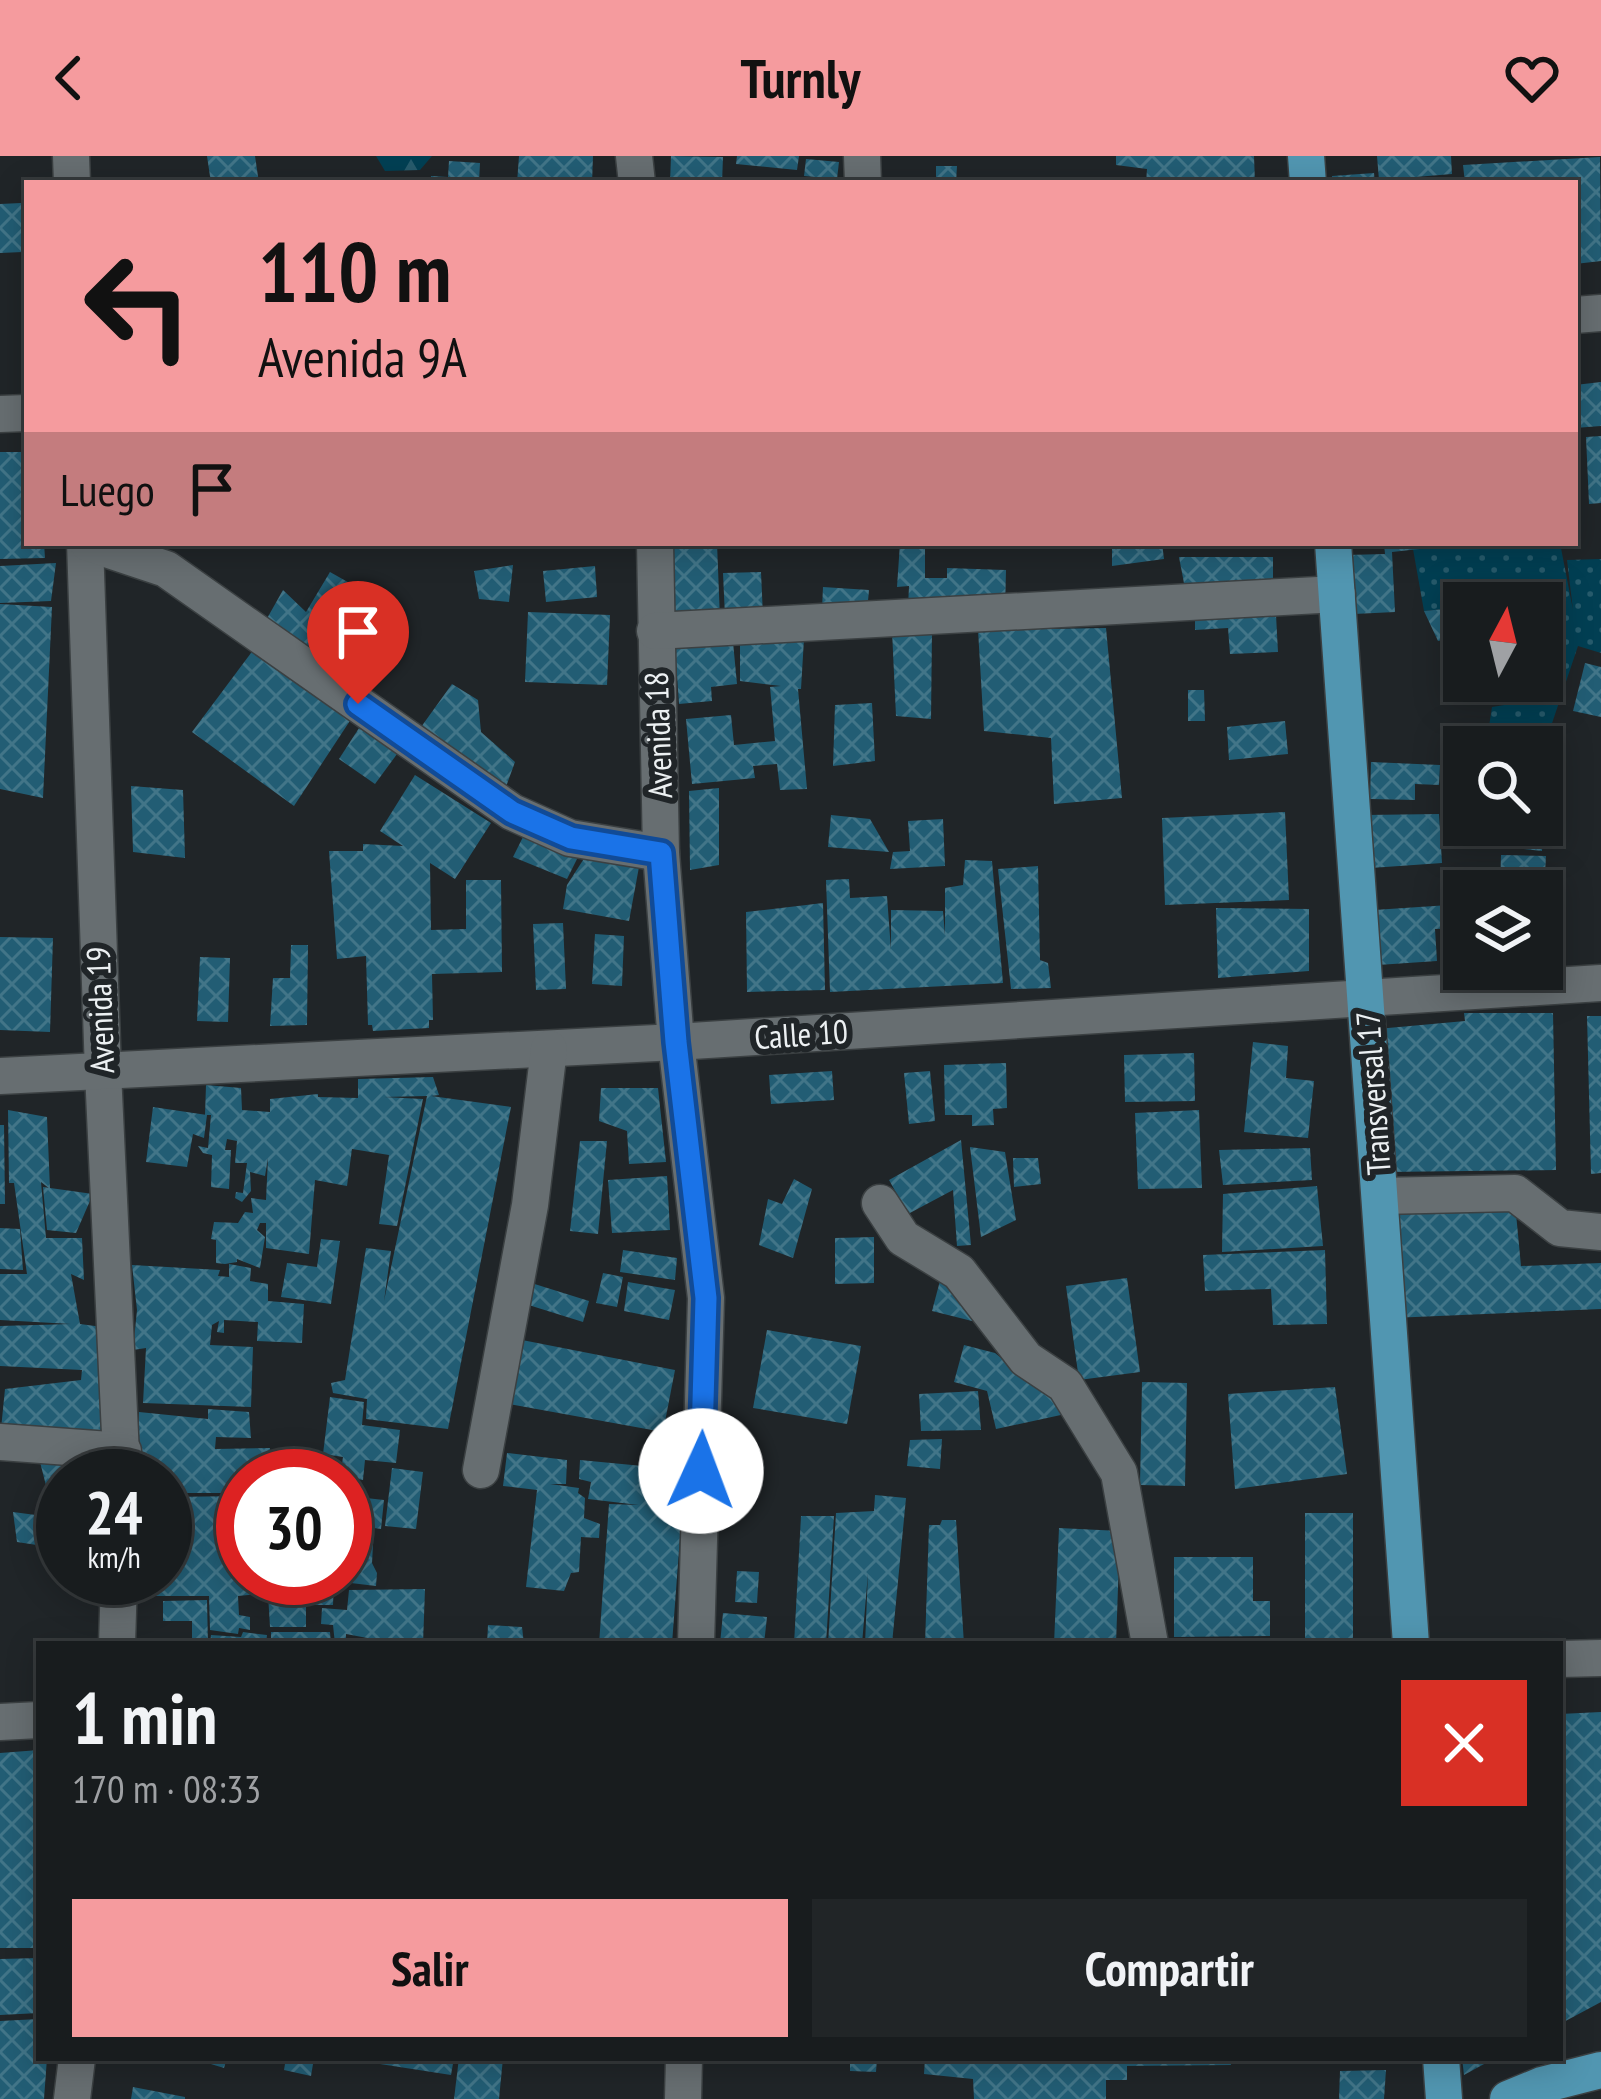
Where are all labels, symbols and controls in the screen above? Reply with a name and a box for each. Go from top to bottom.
text: Turnly [741,43,860,113]
icon: back [36,45,102,111]
icon: heart [1499,45,1565,111]
text: 110 m [258,216,451,325]
icon: left [60,228,216,384]
text: Avenida 9A [258,322,467,392]
icon: arrive [179,456,245,522]
text: Luego [60,460,155,518]
pin [307,581,409,704]
north arrow [1443,582,1563,702]
map controls [1443,582,1563,990]
icon: arrive [325,599,391,665]
street label: Avenida 18 [634,671,681,799]
button: search [1443,726,1563,846]
button: layers [1443,870,1563,990]
street label: Avenida 19 [76,946,123,1074]
street label: Calle 10 [753,1009,849,1058]
street label: Transversal 17 [1345,1010,1400,1176]
position arrow [638,1408,764,1534]
speed limit sign: 30 [216,1449,372,1605]
text: 24 [85,1473,143,1551]
text: km/h [87,1537,141,1576]
text: 1 min [72,1671,217,1764]
button: close [1401,1680,1527,1806]
text: 170 m · 08:33 [72,1763,261,1814]
button: Salir [72,1899,788,2037]
button: Compartir [812,1899,1527,2037]

